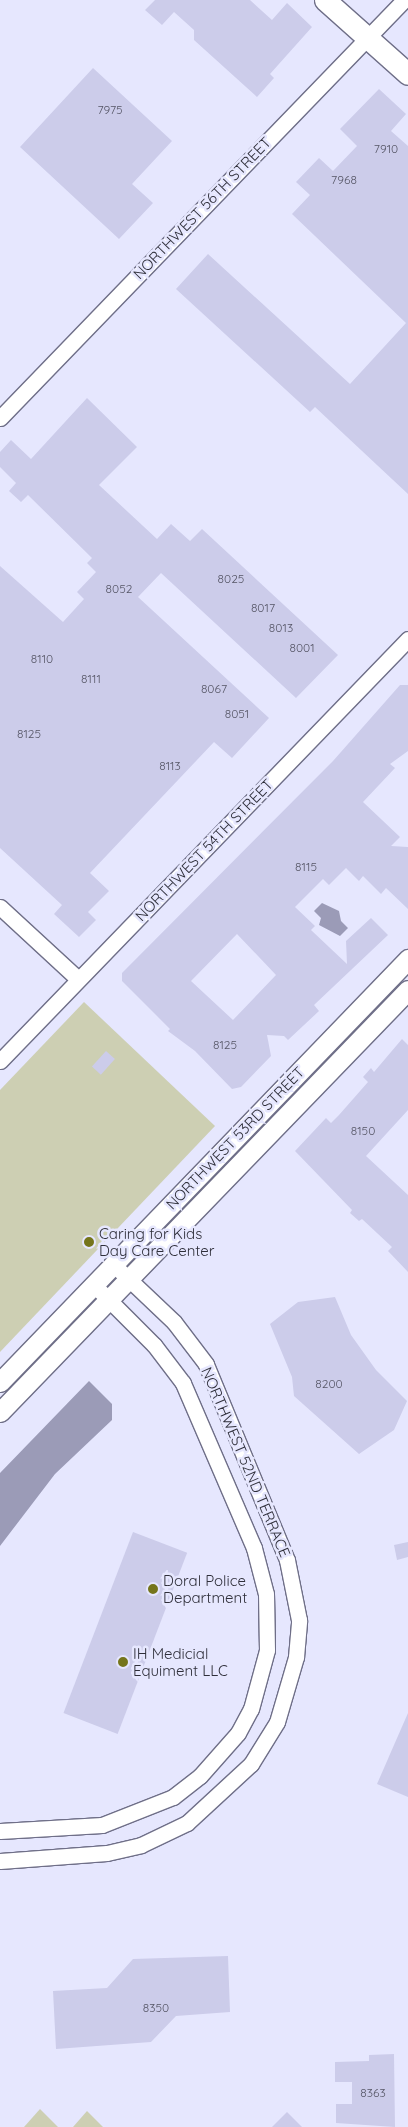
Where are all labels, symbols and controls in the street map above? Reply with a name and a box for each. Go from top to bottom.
house number: 7975 [97,103,123,117]
street label: NORTHWEST 56TH STREET [129,133,275,283]
house number: 7910 [374,142,398,156]
house number: 7968 [331,173,357,187]
house number: 8025 [218,572,244,586]
house number: 8052 [106,582,132,596]
house number: 8017 [251,601,275,615]
house number: 8013 [269,621,293,635]
house number: 8001 [289,641,315,655]
house number: 8110 [31,652,53,666]
house number: 8111 [81,672,101,686]
house number: 8067 [201,682,227,696]
house number: 8051 [225,707,249,721]
house number: 8125 [17,727,41,741]
house number: 8113 [159,759,181,773]
street label: NORTHWEST 54TH STREET [131,775,277,925]
house number: 8115 [295,860,317,874]
house number: 8125 [213,1038,237,1052]
street label: NORTHWEST 53RD STREET [162,1063,308,1213]
house number: 8150 [351,1124,375,1138]
place label: Caring for Kids Day Care Center [99,1224,215,1259]
marker: Caring for Kids Day Care Center [83,1236,95,1248]
street label: NORTHWEST 52ND TERRACE [198,1364,294,1560]
house number: 8200 [315,1377,343,1391]
place label: Doral Police Department [163,1571,247,1606]
marker: Doral Police Department [147,1583,159,1595]
place label: IH Medicial Equiment LLC [133,1644,228,1679]
marker: IH Medicial Equiment LLC [117,1656,129,1668]
house number: 8350 [143,2001,169,2015]
house number: 8363 [360,2086,386,2100]

